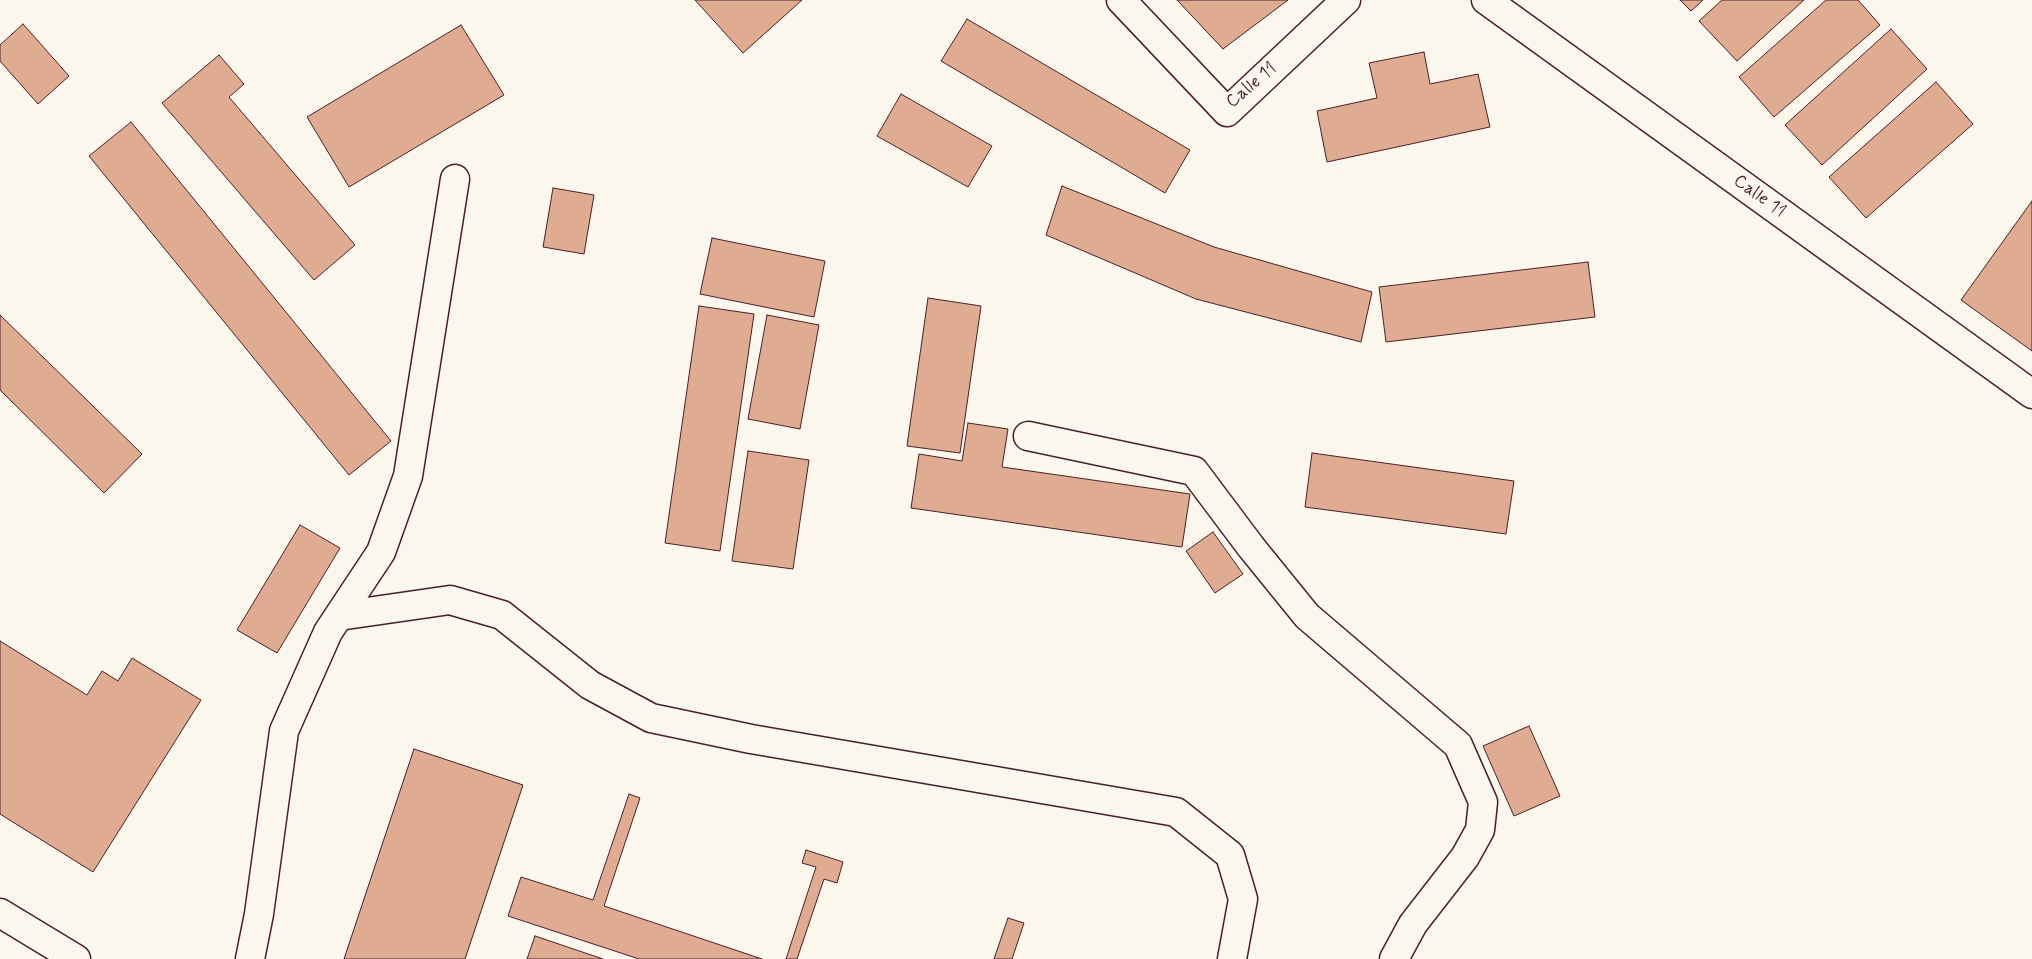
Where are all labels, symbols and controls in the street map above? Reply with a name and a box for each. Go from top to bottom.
street label: Calle 11 [1222,59,1282,113]
street label: Calle 11 [1729,171,1789,223]

